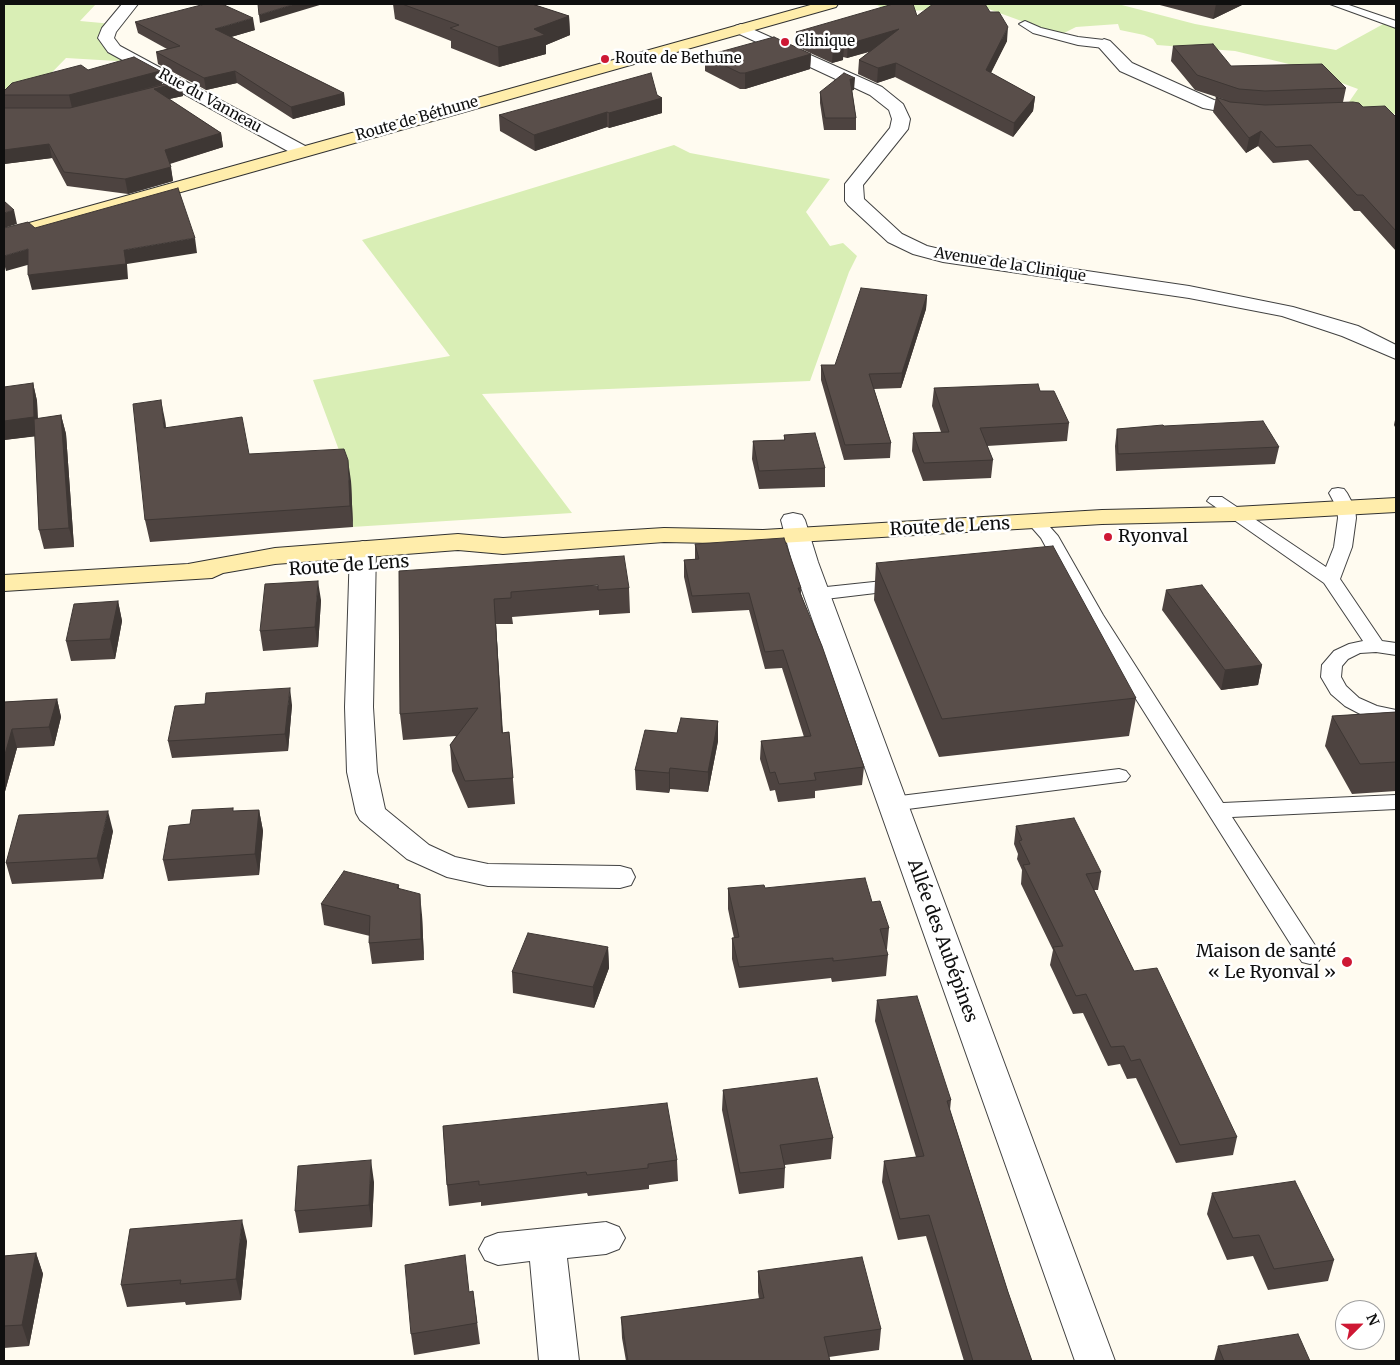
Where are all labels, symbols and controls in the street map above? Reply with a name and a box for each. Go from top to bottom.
place label: Clinique [795,33,855,51]
marker: Clinique [779,36,791,48]
place label: Route de Bethune [615,50,742,68]
marker: Route de Bethune [599,53,611,65]
street label: Rue du Vanneau [155,65,265,137]
street label: Route de Béthune [354,93,480,145]
street label: Avenue de la Clinique [933,244,1087,286]
street label: Route de Lens [889,513,1011,541]
place label: Ryonval [1118,526,1188,548]
marker: Ryonval [1102,531,1114,543]
street label: Route de Lens [288,551,410,581]
street label: Allée des Aubépines [902,856,982,1026]
place label: Maison de santé « Le Ryonval » [1196,941,1336,984]
marker: Maison de santé « Le Ryonval » [1340,955,1354,969]
north arrow [1335,1300,1385,1350]
text: N [1362,1311,1383,1328]

